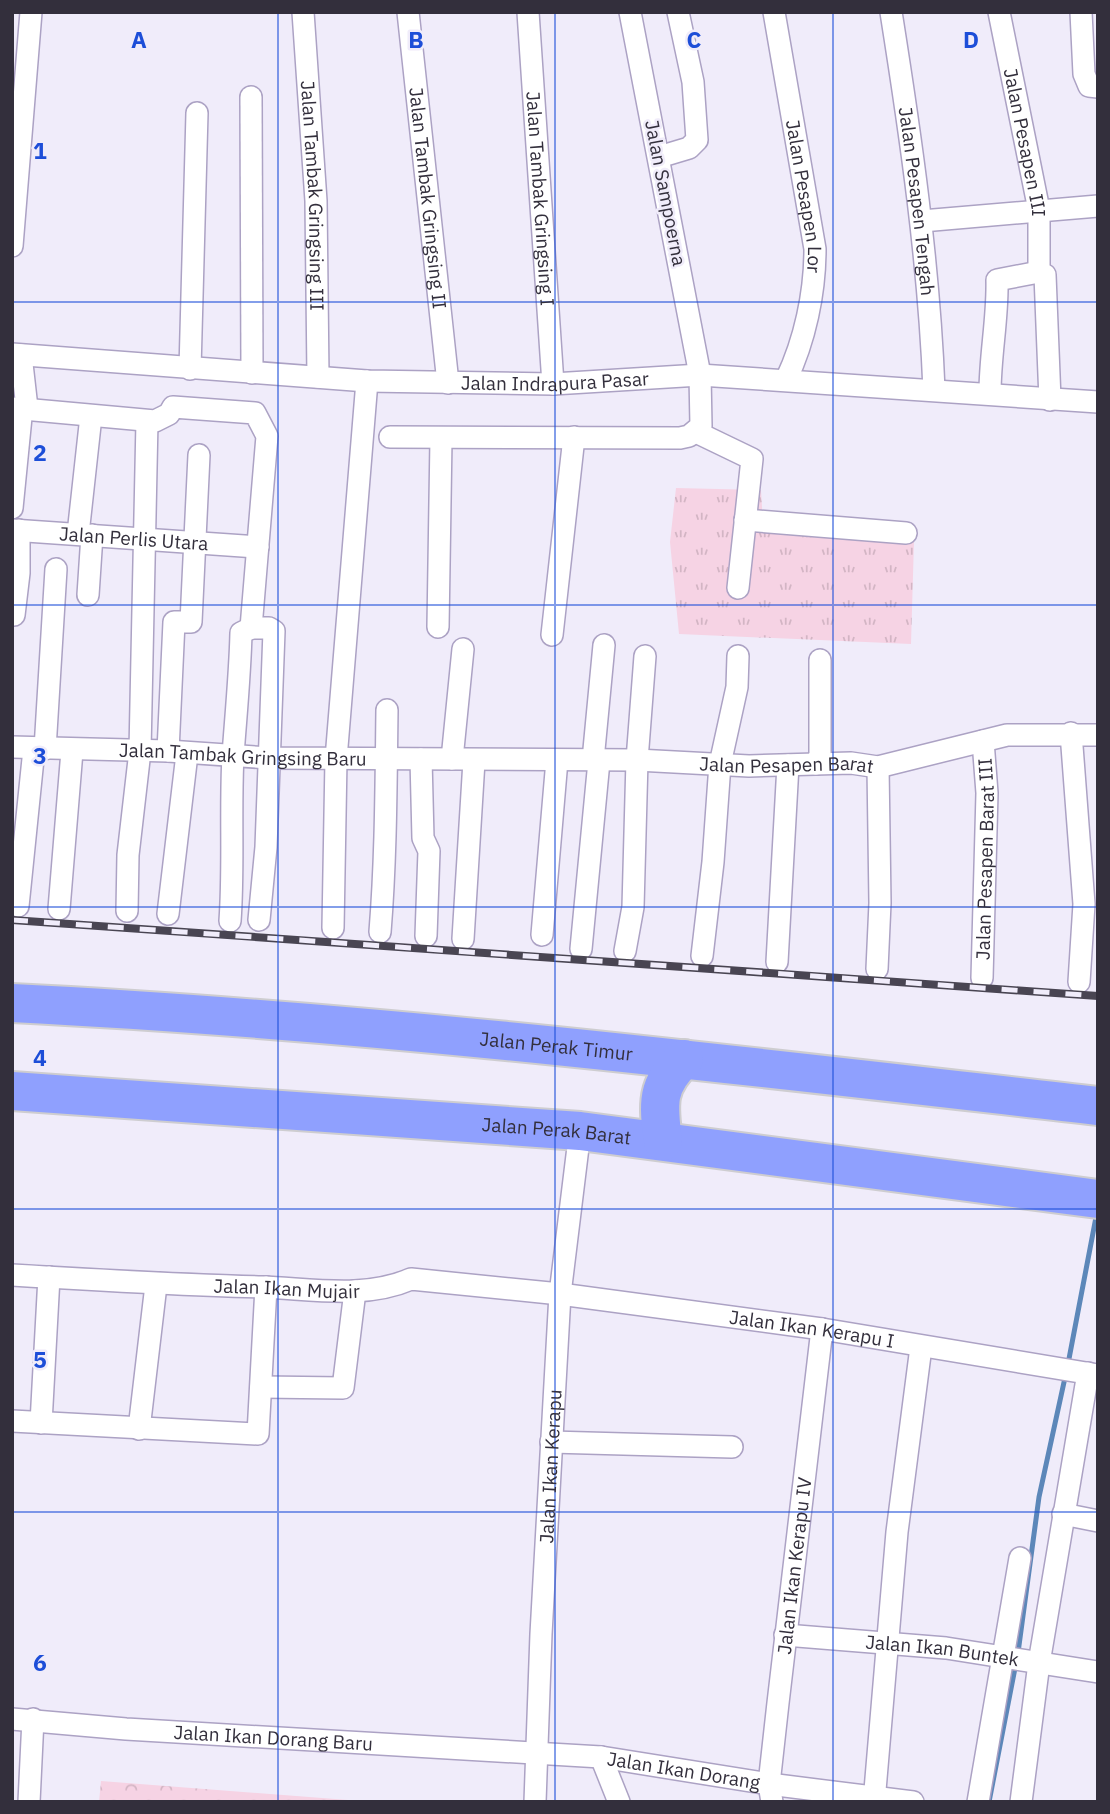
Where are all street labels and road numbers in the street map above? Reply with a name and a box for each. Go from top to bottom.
street label: Jalan Pesapen III [999,66,1051,217]
street label: Jalan Tambak Gringsing III [296,80,329,311]
street label: Jalan Tambak Gringsing II [404,86,452,310]
street label: Jalan Tambak Gringsing I [521,90,560,307]
street label: Jalan Pesapen Tengah [894,105,940,297]
street label: Jalan Sampoerna [640,118,692,268]
street label: Jalan Pesapen Lor [781,118,827,274]
street label: Jalan Indrapura Pasar [461,366,650,396]
street label: Jalan Perlis Utara [58,521,209,556]
street label: Jalan Tambak Gringsing Baru [119,738,367,771]
street label: Jalan Pesapen Barat [699,751,875,778]
street label: Jalan Pesapen Barat III [970,757,999,960]
street label: Jalan Perak Timur [479,1026,634,1066]
street label: Jalan Perak Barat [481,1112,633,1150]
street label: Jalan Ikan Mujair [213,1273,360,1303]
street label: Jalan Ikan Kerapu I [728,1305,896,1353]
street label: Jalan Ikan Kerapu [534,1389,567,1544]
street label: Jalan Ikan Kerapu IV [772,1475,817,1655]
street label: Jalan Ikan Buntek [865,1630,1021,1671]
street label: Jalan Ikan Dorang Baru [173,1720,374,1756]
street label: Jalan Ikan Dorang [605,1746,762,1794]

